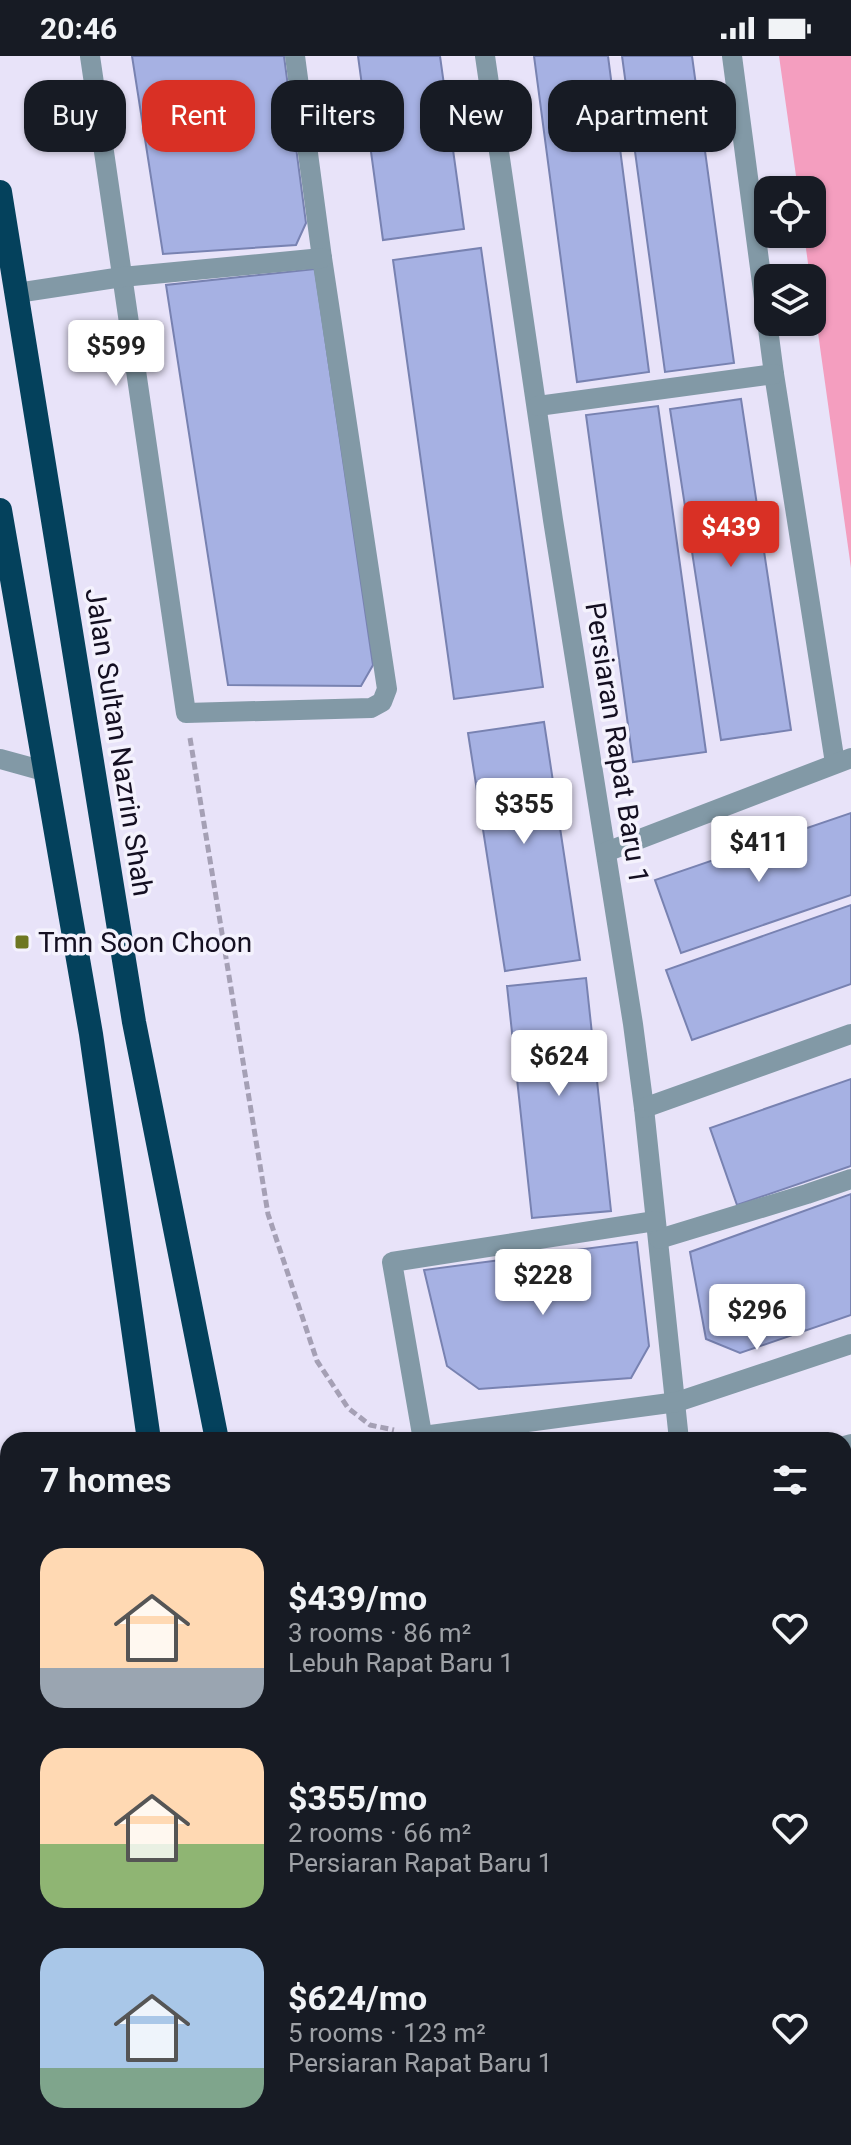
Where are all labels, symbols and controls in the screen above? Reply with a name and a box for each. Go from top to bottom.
text: 20:46 [40,11,117,46]
chip: Buy [24,80,126,152]
chip: Rent [142,80,255,152]
chip: Filters [271,80,404,152]
chip: New [420,80,532,152]
chip: Apartment [548,80,736,152]
map controls [754,176,826,336]
button: locate [754,176,826,248]
button: layers [754,264,826,336]
pin: $599 [69,320,163,388]
text: $599 [86,331,146,361]
pin: $439 [684,501,778,569]
text: $439 [701,512,761,542]
street label: Jalan Sultan Nazrin Shah [78,586,160,898]
street label: Persiaran Rapat Baru 1 [578,600,656,886]
pin: $355 [477,778,571,846]
text: $355 [494,789,554,819]
pin: $411 [712,816,806,884]
text: $411 [729,827,789,857]
place label: Tmn Soon Choon [38,926,252,959]
marker: Tmn Soon Choon [13,933,31,951]
pin: $624 [512,1030,606,1098]
text: $624 [529,1041,589,1071]
pin: $228 [496,1249,590,1317]
text: $228 [513,1260,573,1290]
pin: $296 [710,1284,804,1352]
text: $296 [727,1295,787,1325]
icon: filters [768,1458,812,1502]
text: 7 homes [40,1460,171,1500]
text: $439/mo [288,1578,427,1618]
icon: home [104,1580,200,1676]
icon: heart [768,1606,812,1650]
text: 3 rooms · 86 m² [288,1618,471,1648]
text: Lebuh Rapat Baru 1 [288,1648,514,1678]
text: $355/mo [288,1778,427,1818]
icon: home [104,1780,200,1876]
icon: heart [768,1806,812,1850]
text: 2 rooms · 66 m² [288,1818,471,1848]
text: Persiaran Rapat Baru 1 [288,1848,552,1878]
text: $624/mo [288,1978,427,2018]
icon: home [104,1980,200,2076]
icon: heart [768,2006,812,2050]
text: 5 rooms · 123 m² [288,2018,486,2048]
text: Persiaran Rapat Baru 1 [288,2048,552,2078]

